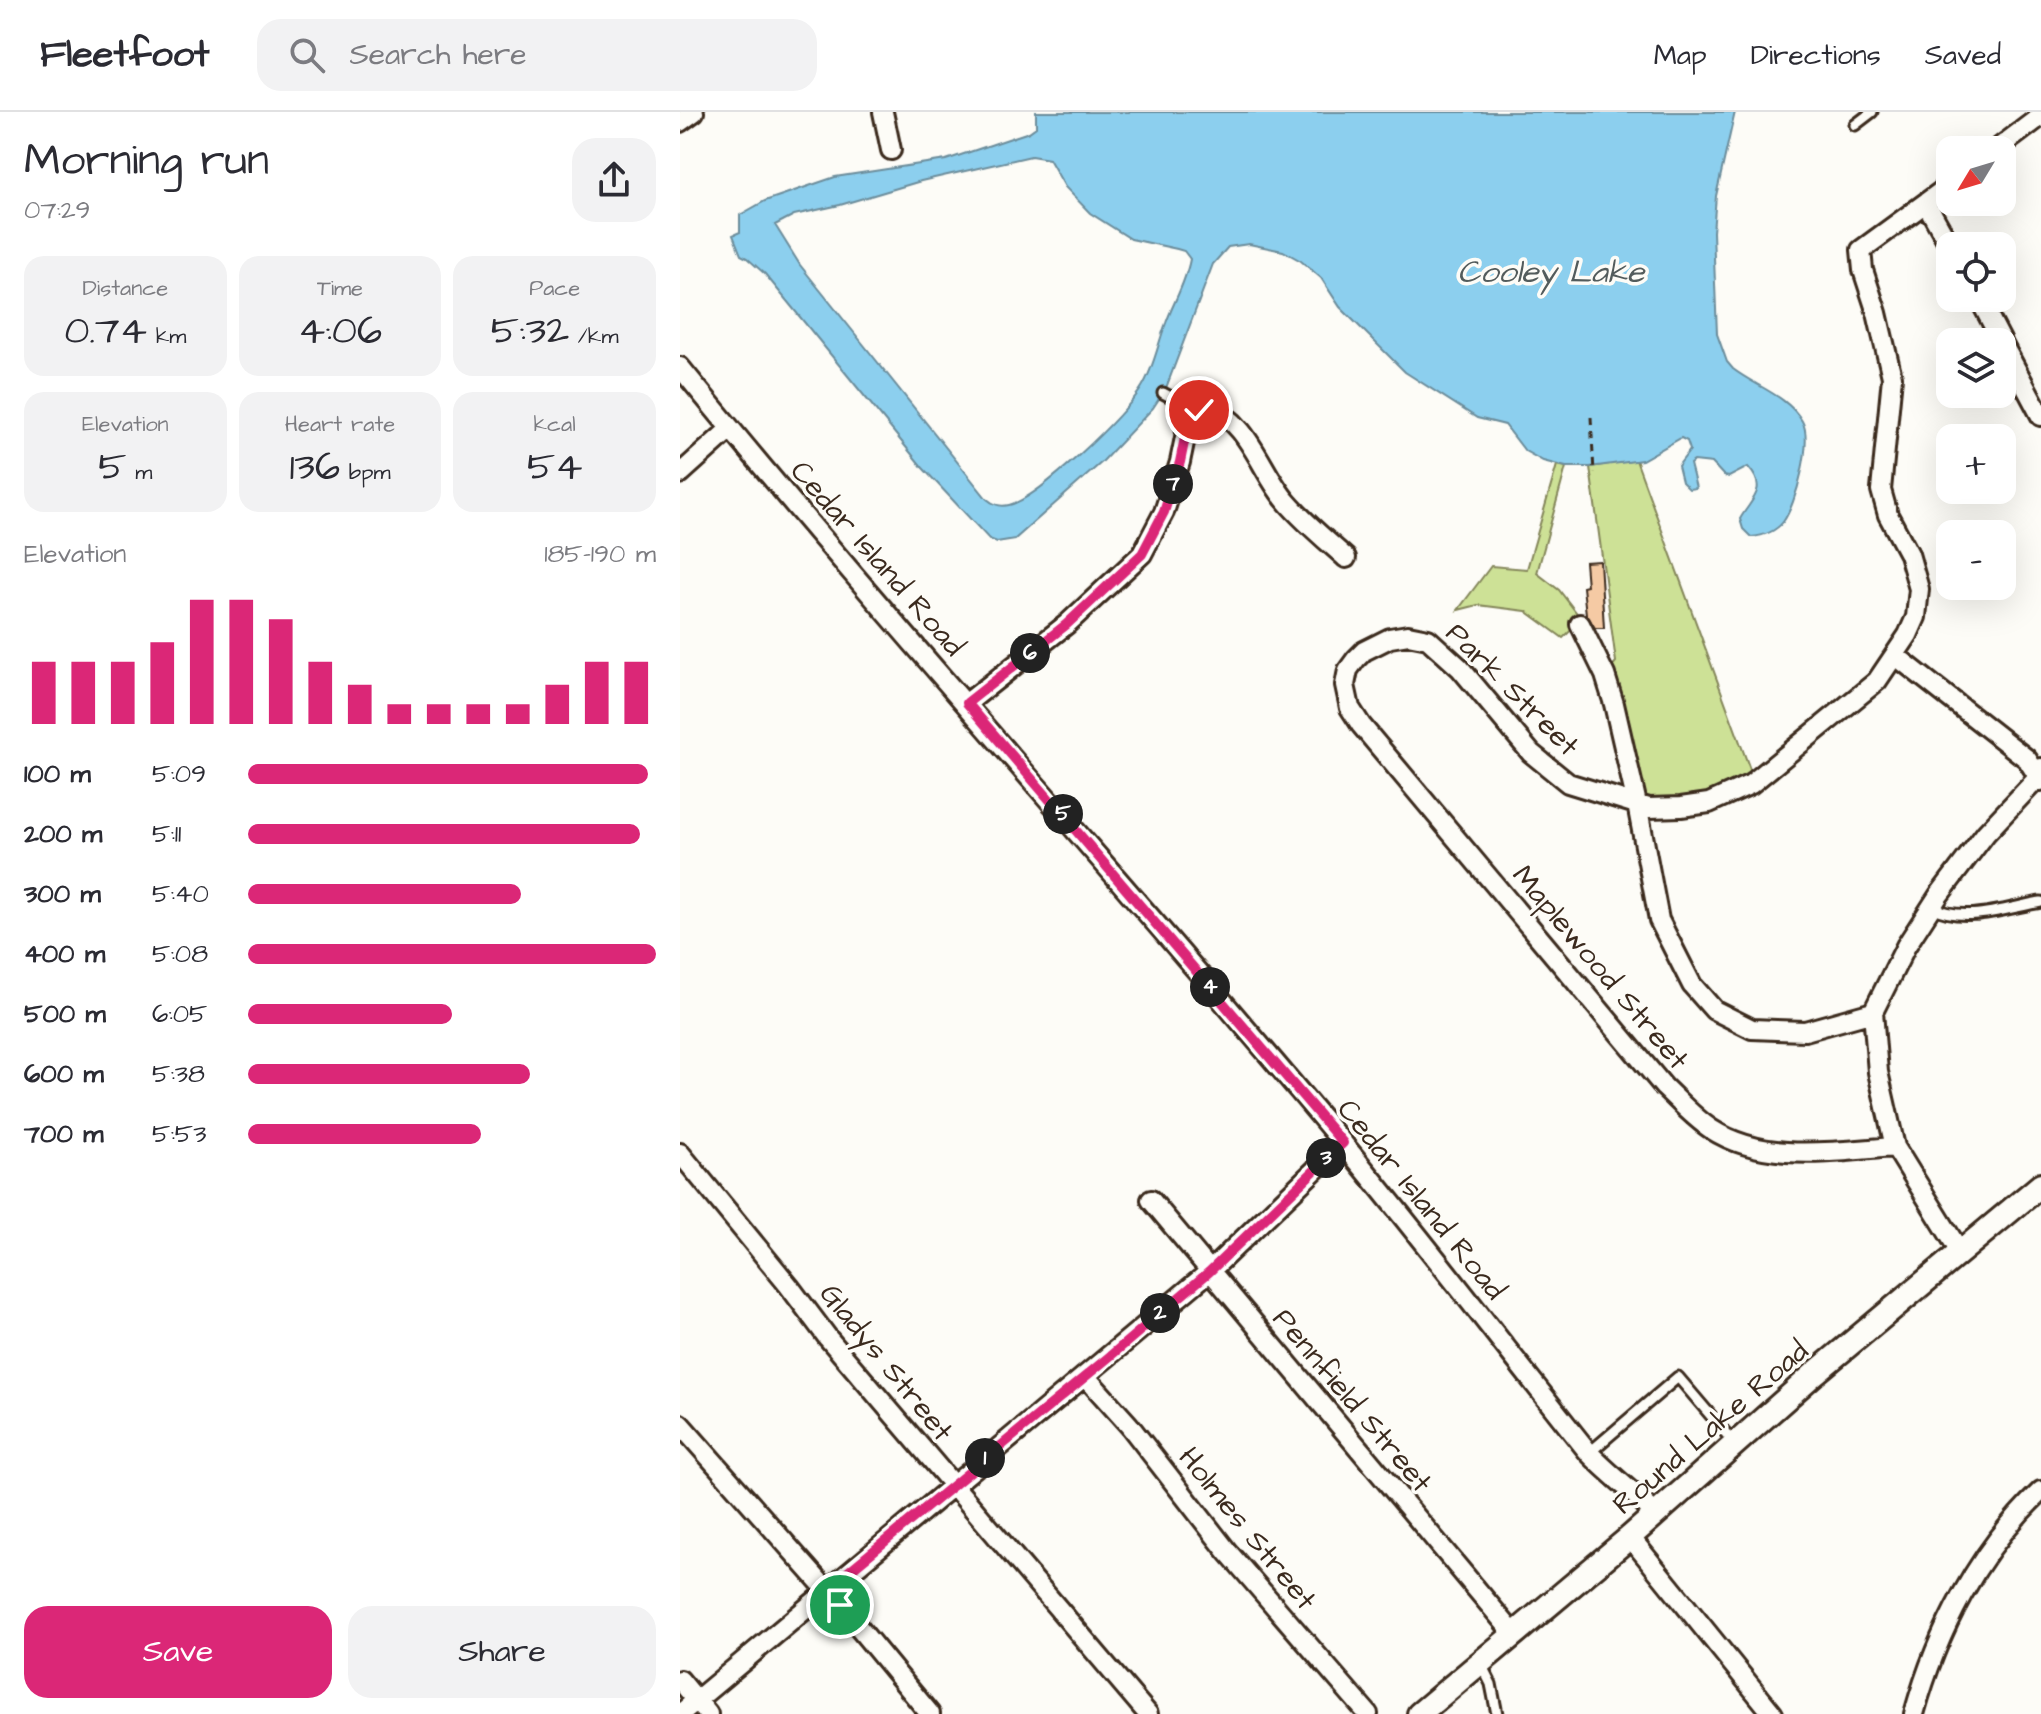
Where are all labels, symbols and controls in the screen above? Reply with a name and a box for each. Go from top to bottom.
search box [257,19,817,91]
text: Fleetfoot [40,29,209,81]
icon: search [285,33,329,77]
text: Search here [349,34,527,76]
text: Map [1654,36,1707,75]
text: Directions [1751,36,1881,75]
text: Saved [1925,36,2001,75]
text: Morning run [24,131,269,192]
north arrow [1936,136,2016,216]
map controls [1936,136,2016,600]
button: share [572,138,656,222]
text: 07:29 [24,192,90,228]
button: locate [1936,232,2016,312]
water label: Cooley Lake [1458,250,1646,296]
text: Distance [83,273,168,304]
text: Time [317,273,363,304]
text: Pace [529,273,580,304]
text: 0.74 [64,304,147,359]
text: 4:06 [298,304,382,359]
text: 5:32 [491,304,569,359]
text: km [147,321,186,352]
text: /km [569,321,619,352]
button: layers [1936,328,2016,408]
pin [1165,376,1233,444]
icon: check [1177,388,1221,432]
text: Elevation [82,409,169,440]
text: Heart rate [285,409,395,440]
text: kcal [534,409,576,440]
button: + [1936,424,2016,504]
text: 5 [98,440,127,495]
text: 136 [289,440,340,495]
text: 54 [527,440,582,495]
street label: Cedar Island Road [780,451,974,666]
text: m [127,457,152,488]
text: bpm [340,457,391,488]
pin: 7 [1153,464,1193,504]
text: 7 [1166,468,1180,499]
button: − [1936,520,2016,600]
text: Elevation [24,536,126,572]
text: 185–190 m [544,536,656,572]
street label: Park Street [1436,613,1589,766]
pin: 6 [1010,633,1050,673]
text: 6 [1023,637,1037,668]
text: 100 m [24,756,91,792]
text: 5:09 [152,756,206,792]
pin: 5 [1043,794,1083,834]
text: 5 [1055,798,1071,829]
text: 200 m [24,816,102,852]
text: 5:11 [152,816,181,852]
street label: Maplewood Street [1502,856,1698,1079]
text: 300 m [24,876,101,912]
text: 5:40 [152,876,209,912]
text: 400 m [24,936,105,972]
text: 5:08 [152,936,208,972]
pin: 4 [1190,967,1230,1007]
text: 4 [1203,971,1217,1002]
text: 500 m [24,996,106,1032]
text: 6:05 [152,996,207,1032]
text: 600 m [24,1056,104,1092]
text: 5:38 [152,1056,205,1092]
street label: Cedar Island Road [1327,1090,1515,1309]
text: 700 m [24,1116,103,1152]
text: 5:53 [152,1116,206,1152]
pin: 3 [1306,1138,1346,1178]
text: 3 [1320,1142,1332,1173]
street label: Gladys Street [809,1275,963,1451]
pin: 2 [1140,1293,1180,1333]
text: 2 [1154,1297,1166,1328]
street label: Pennfield Street [1263,1300,1442,1502]
street label: Round Lake Road [1603,1331,1818,1525]
pin: 1 [965,1438,1005,1478]
street label: Holmes Street [1168,1438,1326,1619]
text: 1 [984,1442,986,1473]
pin [806,1571,874,1639]
icon: arrive [818,1583,862,1627]
button: Save [24,1606,332,1698]
button: Share [348,1606,656,1698]

